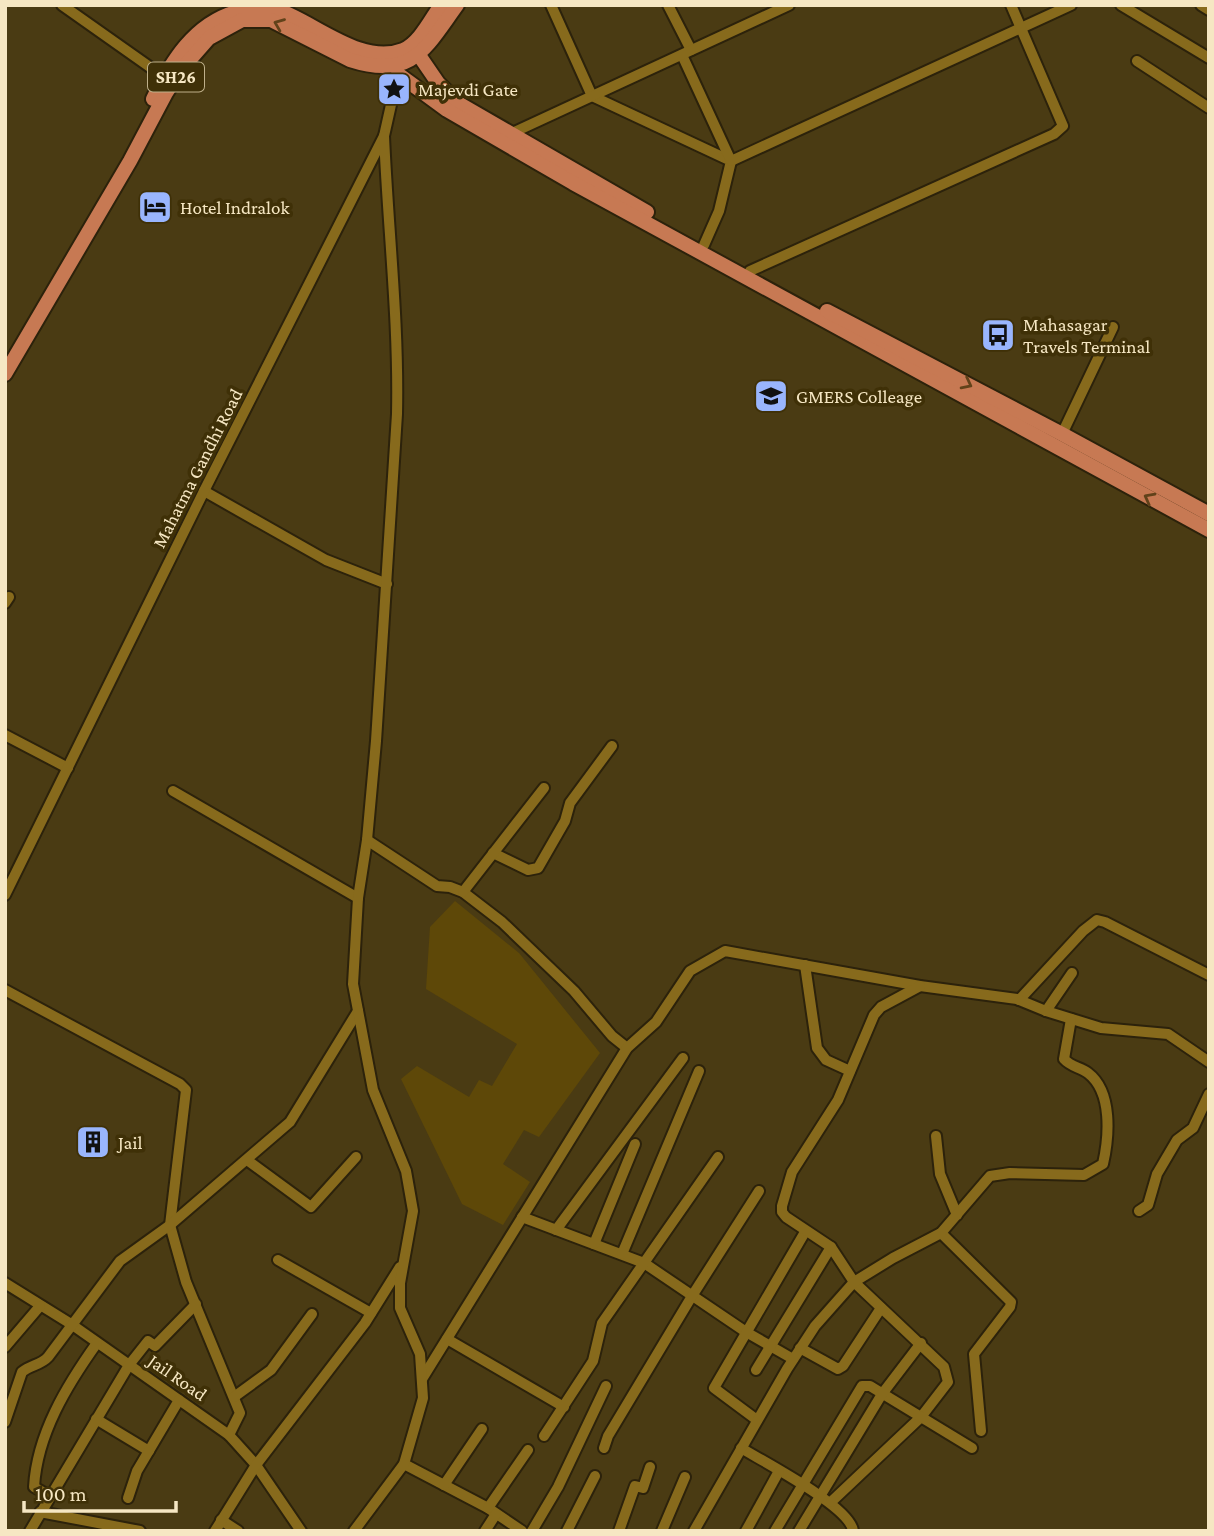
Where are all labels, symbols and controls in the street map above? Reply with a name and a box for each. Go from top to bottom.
one-way arrow [273,19,285,33]
road number: SH26 [148,62,204,92]
place icon: Majevdi Gate [375,70,413,108]
place label: Majevdi Gate [418,79,518,101]
hotel icon: Hotel Indralok [136,188,174,226]
place label: Hotel Indralok [180,197,291,218]
place label: Mahasagar Travels Terminal [1023,314,1150,357]
bus stop icon: Mahasagar Travels Terminal [979,316,1017,354]
one-way arrow [960,376,972,389]
school or university icon: GMERS Colleage [752,377,790,415]
street label: Mahatma Gandhi Road [148,385,247,551]
place label: GMERS Colleage [796,386,922,407]
one-way arrow [1143,493,1156,506]
building icon: Jail [74,1123,112,1161]
place label: Jail [116,1132,142,1153]
street label: Jail Road [143,1349,211,1405]
scale bar [24,1470,177,1514]
text: 100 m [35,1482,87,1506]

